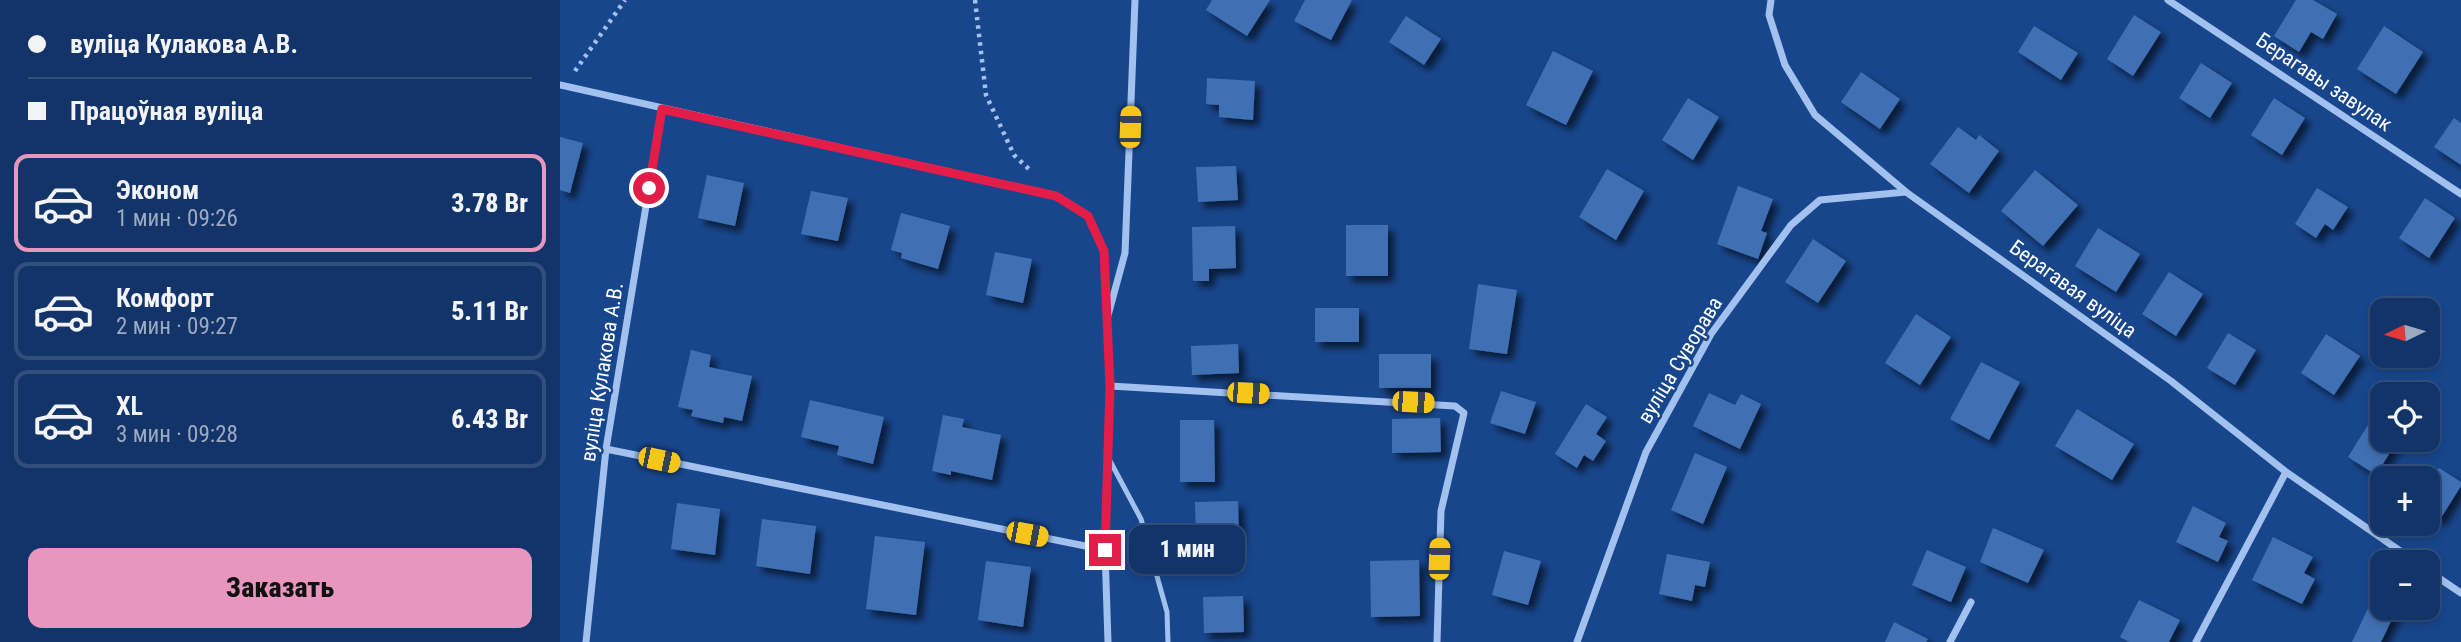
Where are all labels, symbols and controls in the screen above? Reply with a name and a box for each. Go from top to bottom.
street label: Берагавы завулак [2252,28,2396,136]
text: вуліца Кулакова А.В. [70,29,298,59]
text: Працоўная вуліца [70,96,263,126]
car [1119,106,1142,148]
icon: car [32,172,95,235]
route start [633,172,665,204]
text: Эконом [116,175,199,205]
text: 3.78 Br [451,188,528,218]
text: 1 мин · 09:26 [116,205,238,232]
street label: Берагавая вуліца [2005,235,2141,343]
icon: car [32,280,95,343]
street label: вуліца Кулакова А.В. [576,281,628,463]
text: Комфорт [116,283,214,313]
street label: вуліца Суворава [1633,293,1727,427]
text: 5.11 Br [451,296,528,326]
north arrow [2370,298,2440,368]
map controls [2370,298,2440,620]
text: 2 мин · 09:27 [116,313,238,340]
car [1227,381,1270,405]
button: locate [2370,382,2440,452]
icon: car [32,388,95,451]
car [1392,390,1435,414]
text: XL [116,391,143,421]
text: 6.43 Br [451,404,528,434]
text: 3 мин · 09:28 [116,421,238,448]
car [637,445,682,475]
button: + [2370,466,2440,536]
car [1005,520,1050,548]
callout: 1 мин [1130,526,1245,574]
route end [1089,534,1121,566]
text: 1 мин [1159,536,1215,563]
car [1428,538,1451,580]
button: Заказать [28,548,532,628]
button: − [2370,550,2440,620]

